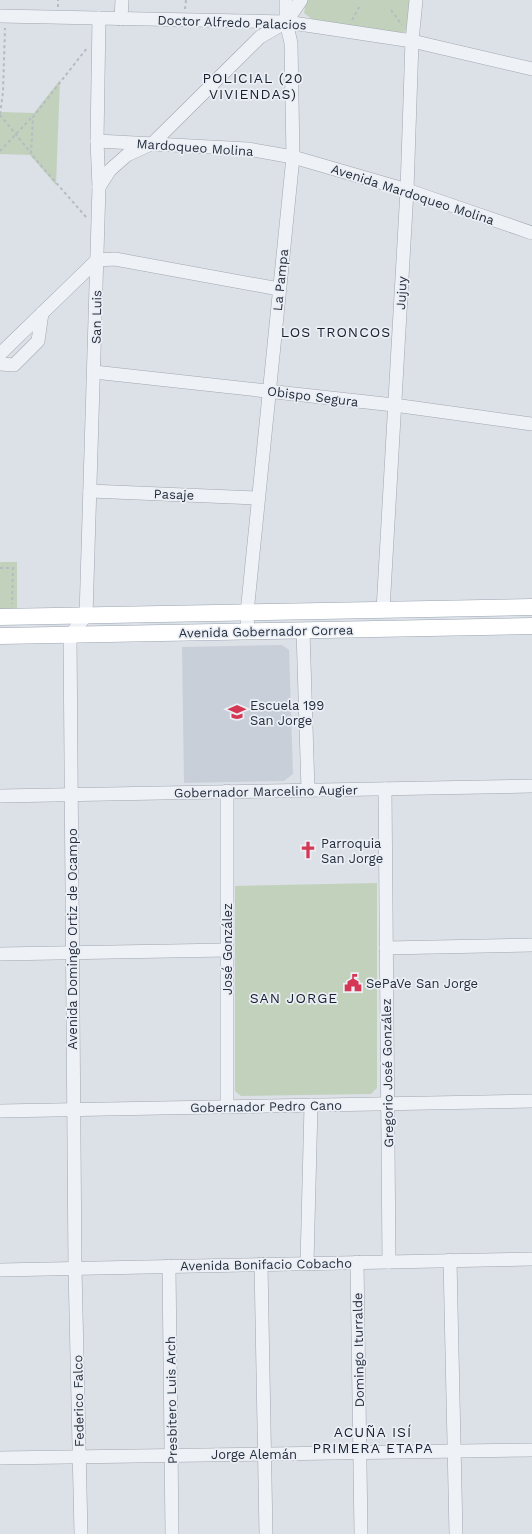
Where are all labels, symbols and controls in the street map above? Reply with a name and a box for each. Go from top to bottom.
street label: Doctor Alfredo Palacios [157,12,307,33]
district label: POLICIAL (20 VIVIENDAS) [203,70,303,102]
street label: Mardoqueo Molina [136,136,254,159]
street label: Avenida Mardoqueo Molina [329,161,497,228]
street label: La Pampa [270,248,291,312]
street label: Jujuy [393,276,410,310]
street label: San Luis [89,290,104,344]
district label: LOS TRONCOS [281,324,391,340]
street label: Obispo Segura [266,383,360,410]
street label: Pasaje [153,486,194,503]
street label: Avenida Gobernador Correa [179,622,354,641]
place label: Escuela 199 San Jorge [250,698,324,728]
school or university icon: Escuela 199 San Jorge [227,702,247,722]
street label: Gobernador Marcelino Augier [174,782,358,801]
street label: Avenida Domingo Ortiz de Ocampo [65,828,80,1050]
place label: Parroquia San Jorge [321,836,383,866]
church icon: Parroquia San Jorge [298,840,318,860]
street label: José González [220,903,235,995]
public building icon: SePaVe San Jorge [343,973,363,993]
place label: SePaVe San Jorge [366,976,478,991]
district label: SAN JORGE [250,990,338,1006]
street label: Gregorio José González [379,998,396,1148]
street label: Gobernador Pedro Cano [190,1098,342,1115]
street label: Avenida Bonifacio Cobacho [180,1255,352,1273]
street label: Domingo Iturralde [350,1292,367,1408]
street label: Presbítero Luis Arch [163,1336,180,1464]
street label: Federico Falco [70,1355,87,1447]
district label: ACUÑA ISÍ PRIMERA ETAPA [312,1424,434,1456]
street label: Jorge Alemán [211,1447,297,1462]

